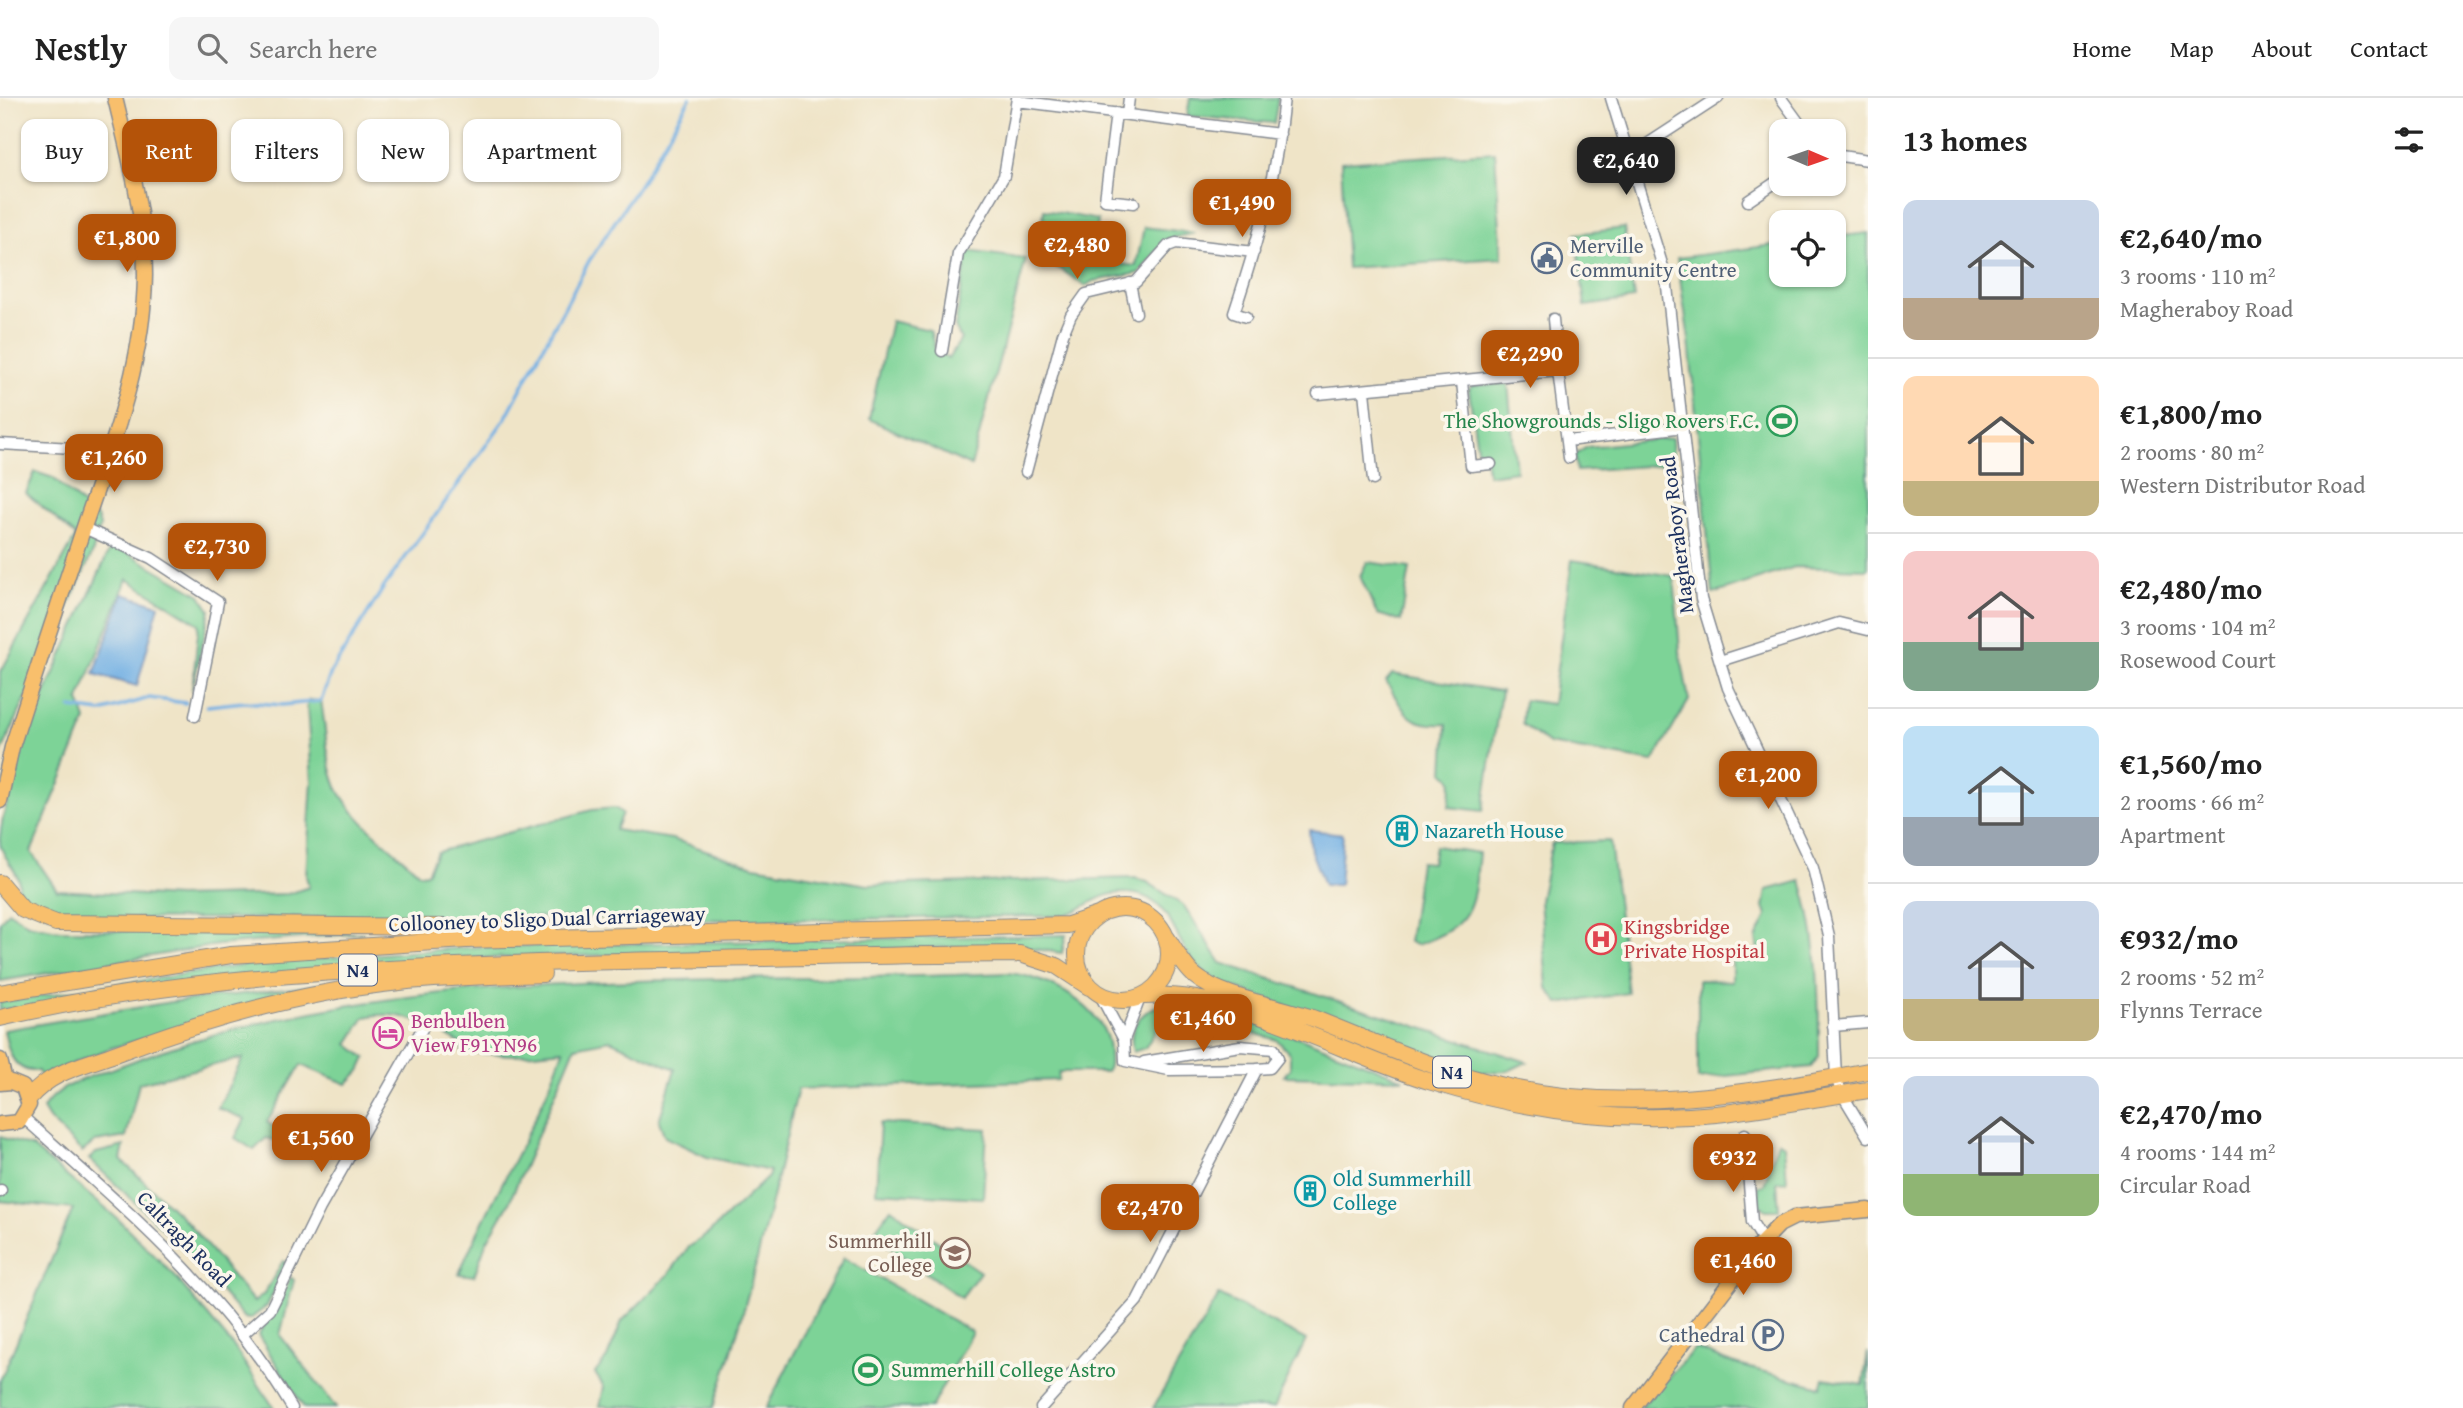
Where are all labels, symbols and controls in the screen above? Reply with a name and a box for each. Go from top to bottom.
search box [169,17,659,80]
text: Nestly [35,24,127,72]
icon: search [193,29,231,67]
text: Search here [249,29,377,68]
text: Home [2073,31,2132,66]
text: Map [2170,31,2214,66]
text: About [2252,31,2312,66]
text: Contact [2350,31,2428,66]
text: 13 homes [1903,118,2028,162]
chip: Buy [21,119,108,182]
chip: Rent [122,119,217,182]
chip: Filters [231,119,343,182]
chip: New [357,119,449,182]
chip: Apartment [463,119,621,182]
north arrow [1769,119,1846,196]
map controls [1769,119,1846,287]
icon: filters [2390,121,2428,159]
pin: €2,640 [1569,138,1683,197]
text: €2,640 [1593,143,1659,176]
pin: €1,490 [1185,180,1299,239]
text: €1,490 [1209,185,1275,218]
button: locate [1769,210,1846,287]
pin: €1,800 [70,214,184,274]
text: €2,640/mo [2120,215,2262,259]
text: €1,800 [94,220,160,253]
pin: €2,480 [1020,222,1134,281]
text: €2,480 [1044,227,1110,260]
icon: home [1959,228,2043,312]
place label: Merville Community Centre [1570,230,1737,285]
public building icon: Merville Community Centre [1530,241,1564,275]
text: 3 rooms · 110 m² [2120,259,2275,292]
text: Magheraboy Road [2120,292,2293,325]
pin: €2,290 [1473,330,1587,390]
text: €2,290 [1497,336,1563,369]
text: €1,800/mo [2120,391,2262,435]
sports icon: The Showgrounds - Sligo Rovers F.C. [1765,404,1799,438]
icon: home [1959,404,2043,488]
place label: The Showgrounds - Sligo Rovers F.C. [1444,405,1759,436]
pin: €1,260 [57,434,171,494]
text: 2 rooms · 80 m² [2120,435,2264,468]
text: €1,260 [81,440,147,473]
street label: Magheraboy Road [1651,454,1702,615]
text: Western Distributor Road [2120,468,2365,501]
pin: €2,730 [160,524,274,583]
text: €2,730 [184,529,250,562]
text: €2,480/mo [2120,566,2262,610]
icon: home [1959,579,2043,663]
text: 3 rooms · 104 m² [2120,610,2275,643]
text: Rosewood Court [2120,643,2276,676]
text: €1,560/mo [2120,741,2262,785]
pin: €1,200 [1711,752,1825,811]
icon: home [1959,754,2043,838]
text: €1,200 [1735,757,1801,790]
text: 2 rooms · 66 m² [2120,785,2264,818]
building icon: Nazareth House [1385,814,1419,848]
place label: Nazareth House [1425,815,1564,846]
text: Apartment [2120,818,2225,851]
street label: Collooney to Sligo Dual Carriageway [388,897,706,940]
place label: Kingsbridge Private Hospital [1624,911,1765,966]
text: €932/mo [2120,916,2238,960]
hospital icon: Kingsbridge Private Hospital [1584,922,1618,956]
icon: home [1959,929,2043,1013]
road number: N4 [339,954,377,986]
text: 2 rooms · 52 m² [2120,960,2264,993]
text: Flynns Terrace [2120,993,2263,1026]
pin: €1,460 [1146,995,1260,1054]
text: €1,460 [1170,1000,1236,1033]
place label: Benbulben View F91YN96 [411,1005,537,1060]
hotel icon: Benbulben View F91YN96 [371,1016,405,1050]
road number: N4 [1433,1056,1471,1088]
text: €2,470/mo [2120,1091,2262,1135]
icon: home [1959,1104,2043,1188]
pin: €1,560 [264,1114,378,1174]
text: €1,560 [288,1120,354,1153]
pin: €932 [1692,1134,1774,1194]
text: 4 rooms · 144 m² [2120,1135,2275,1168]
text: €932 [1709,1140,1757,1173]
place label: Old Summerhill College [1333,1163,1472,1218]
text: Circular Road [2120,1168,2251,1201]
building icon: Old Summerhill College [1293,1174,1327,1208]
street label: Caltragh Road [130,1183,239,1295]
pin: €2,470 [1093,1184,1207,1244]
text: €2,470 [1117,1190,1183,1223]
place label: Summerhill College [828,1225,932,1280]
school or university icon: Summerhill College [938,1236,972,1270]
pin: €1,460 [1686,1238,1800,1297]
text: €1,460 [1710,1243,1776,1276]
parking icon: Cathedral [1751,1318,1785,1352]
place label: Cathedral [1659,1319,1745,1350]
sports icon: Summerhill College Astro [851,1353,885,1387]
place label: Summerhill College Astro [891,1354,1116,1385]

